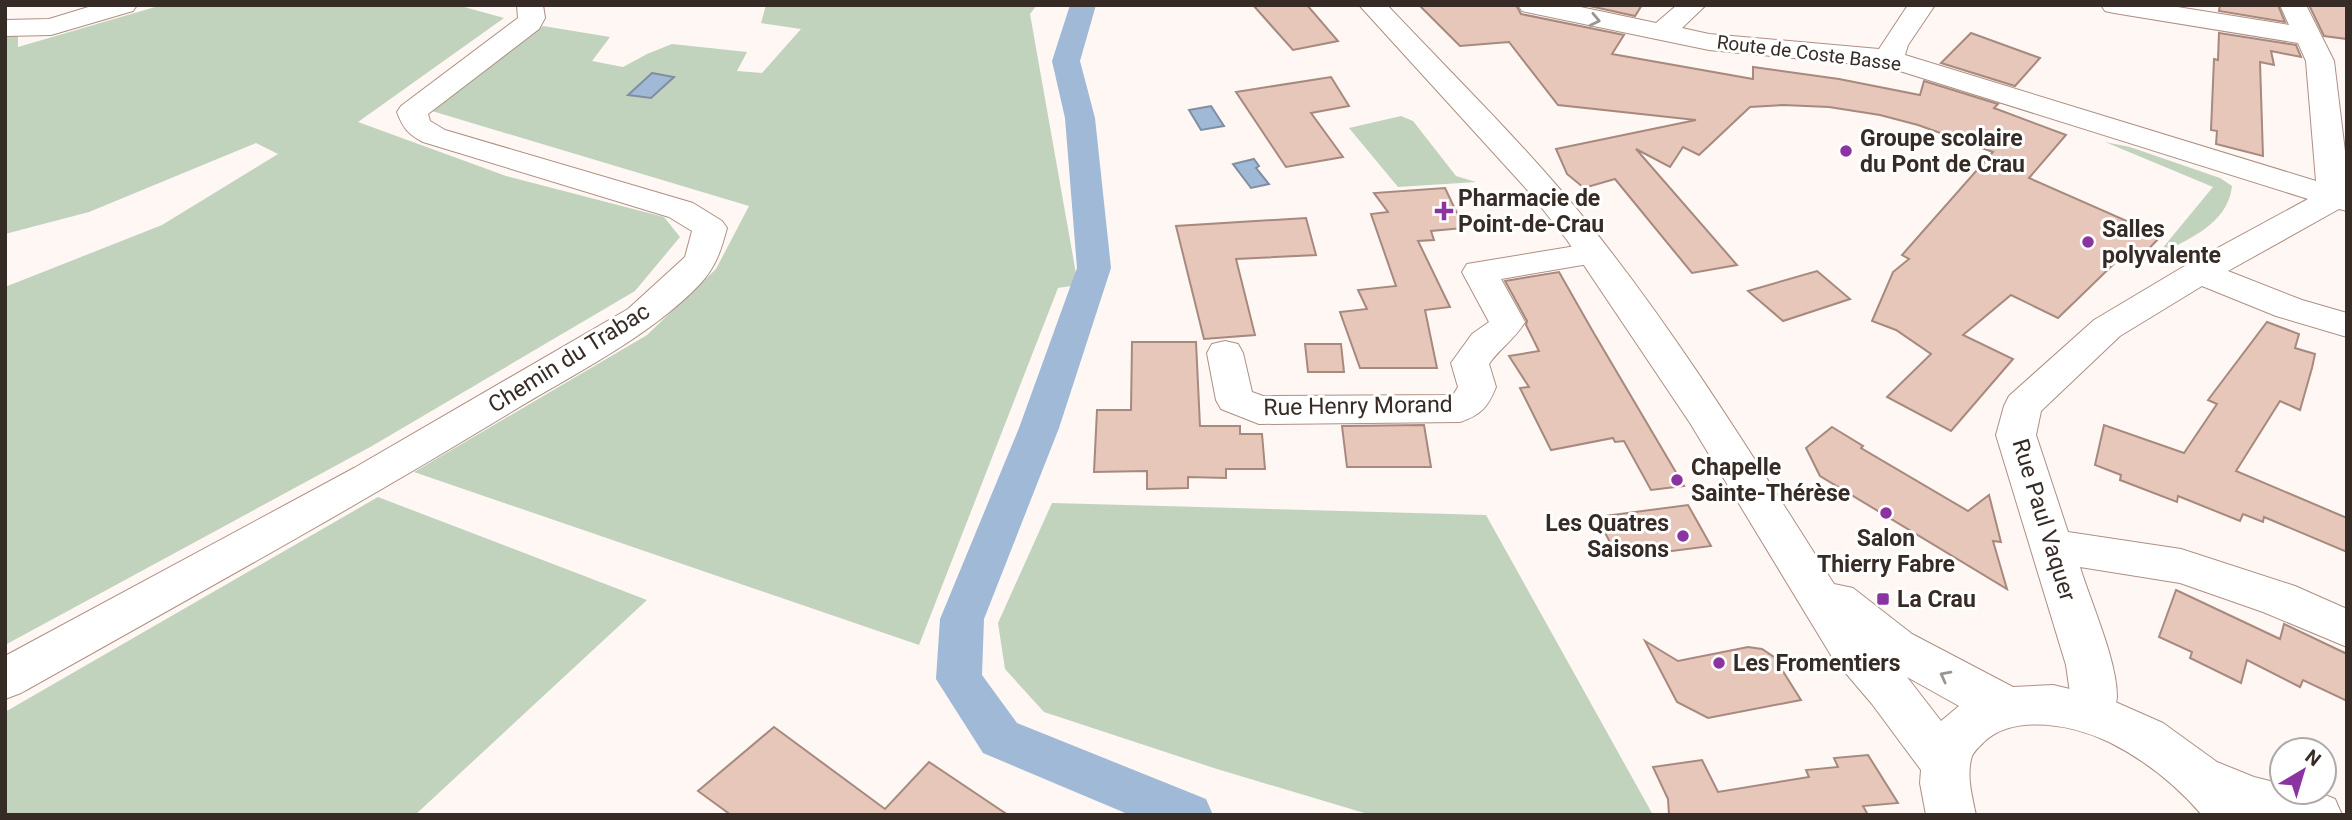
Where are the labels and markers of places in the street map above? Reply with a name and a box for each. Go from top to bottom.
place label: Groupe scolaire du Pont de Crau [1860,125,2025,178]
marker: Groupe scolaire du Pont de Crau [1838,143,1854,159]
place label: Pharmacie de Point-de-Crau [1458,185,1604,238]
marker: Pharmacie de Point-de-Crau [1436,203,1452,219]
place label: Salles polyvalente [2102,216,2221,269]
marker: Salles polyvalente [2080,234,2096,250]
place label: Chapelle Sainte-Thérèse [1691,454,1850,507]
marker: Chapelle Sainte-Thérèse [1669,472,1685,488]
marker: Salon Thierry Fabre [1878,505,1894,521]
place label: Les Quatres Saisons [1545,510,1669,563]
place label: Salon Thierry Fabre [1817,525,1955,578]
marker: Les Quatres Saisons [1675,528,1691,544]
place label: La Crau [1897,586,1976,613]
marker: La Crau [1875,591,1891,607]
place label: Les Fromentiers [1733,650,1901,677]
marker: Les Fromentiers [1711,655,1727,671]

